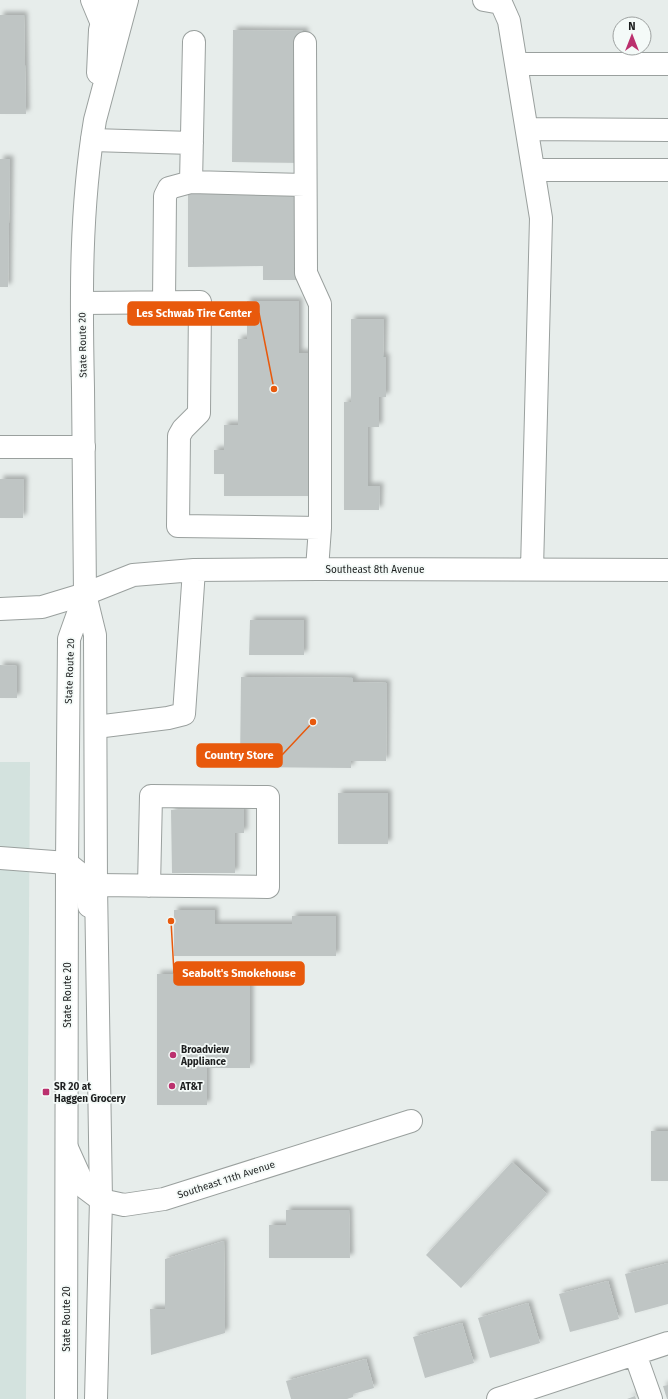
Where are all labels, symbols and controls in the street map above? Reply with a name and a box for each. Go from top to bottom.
north arrow [612,16,652,56]
text: N [628,20,636,33]
callout: Les Schwab Tire Center [128,302,259,325]
text: Les Schwab Tire Center [136,307,252,320]
street label: State Route 20 [76,312,90,378]
street label: Southeast 8th Avenue [325,564,425,576]
street label: State Route 20 [63,638,77,704]
callout: Country Store [197,744,282,767]
text: Country Store [204,749,274,762]
street label: State Route 20 [62,962,74,1028]
callout: Seabolt's Smokehouse [174,962,304,985]
text: Seabolt's Smokehouse [182,967,296,980]
place label: Broadview Appliance [180,1044,230,1068]
marker: Broadview Appliance [168,1050,178,1060]
place label: SR 20 at Haggen Grocery [54,1081,127,1105]
marker: AT&T [167,1081,177,1091]
place label: AT&T [179,1081,203,1093]
marker: SR 20 at Haggen Grocery [41,1087,51,1097]
street label: Southeast 11th Avenue [176,1158,277,1201]
street label: State Route 20 [61,1286,73,1352]

